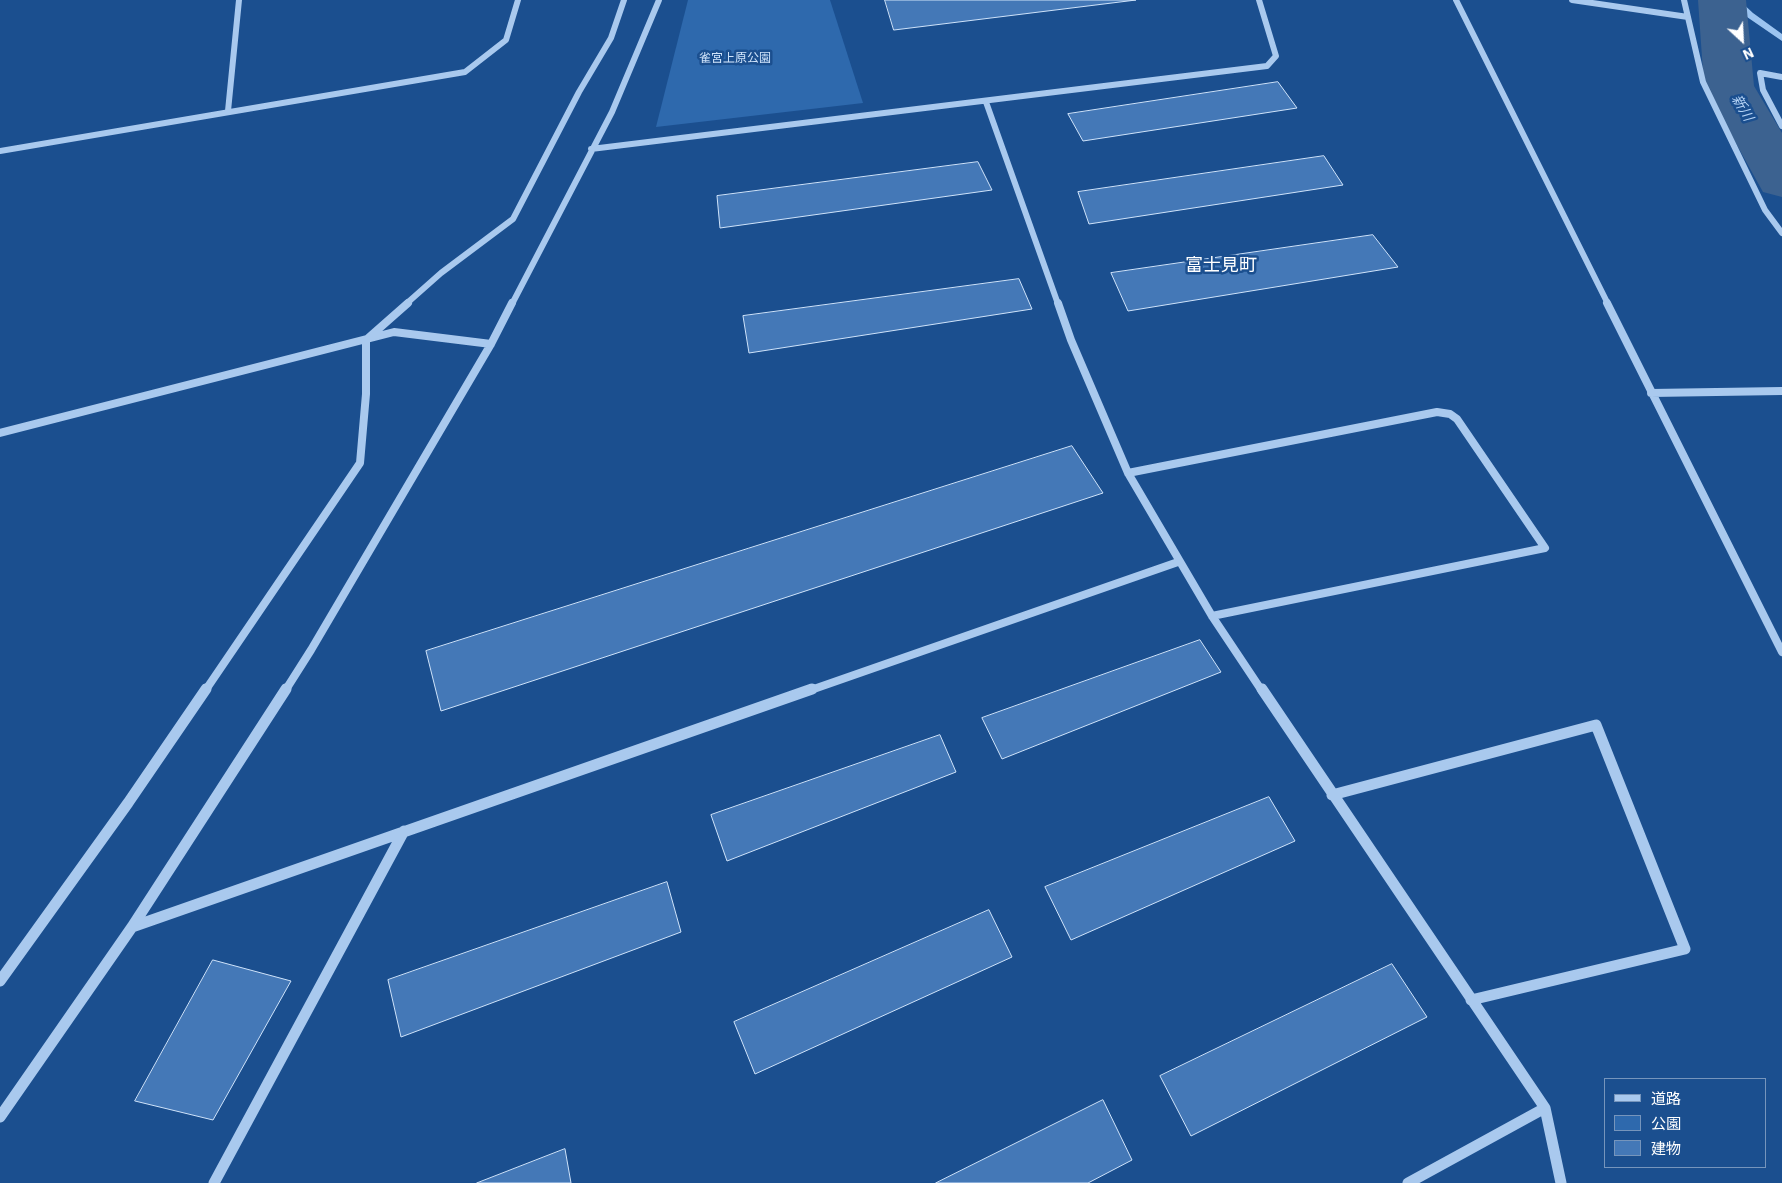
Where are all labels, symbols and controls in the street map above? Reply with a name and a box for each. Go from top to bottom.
north arrow [1717,15,1767,65]
text: N [1740,43,1757,64]
park label: 雀宮上原公園 [699,52,771,66]
water label: 新川 [1728,92,1756,124]
district label: 富士見町 [1185,255,1257,277]
legend [1604,1078,1767,1168]
text: 道路 [1651,1089,1681,1108]
text: 公園 [1651,1114,1681,1133]
text: 建物 [1651,1139,1681,1158]

